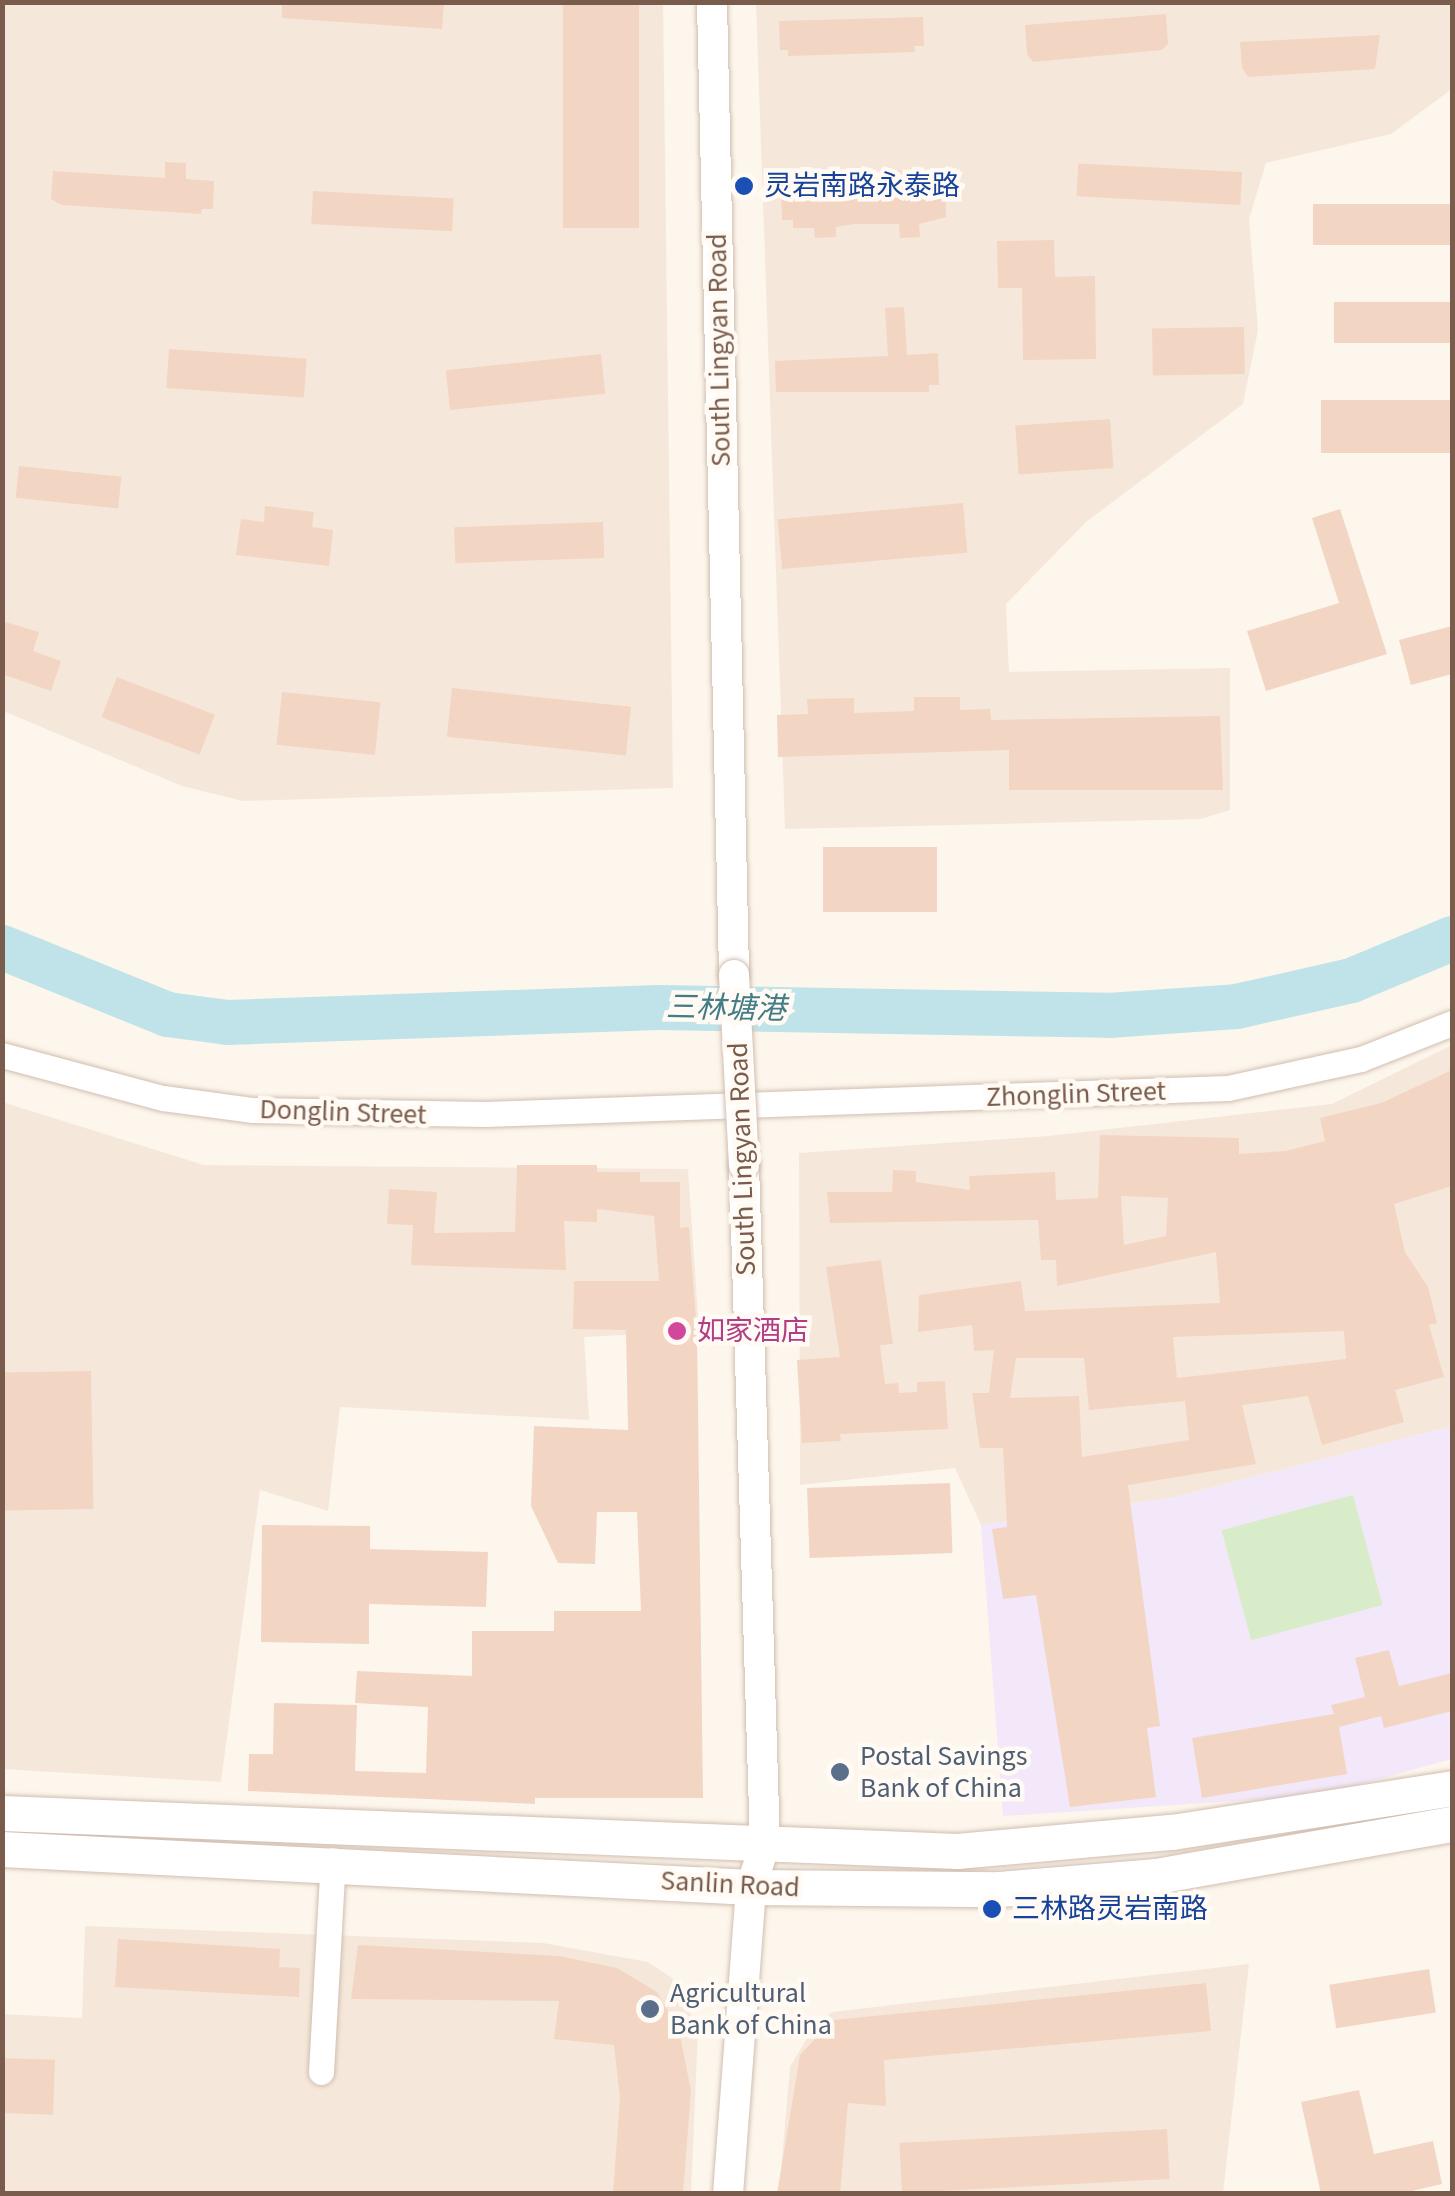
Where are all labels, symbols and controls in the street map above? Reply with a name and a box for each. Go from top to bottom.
place label: 灵岩南路永泰路 [764,169,960,203]
marker: 灵岩南路永泰路 [733,175,755,197]
street label: South Lingyan Road [700,233,738,467]
water label: 三林塘港 [666,990,786,1028]
street label: South Lingyan Road [721,1042,763,1276]
street label: Zhonglin Street [985,1074,1167,1114]
street label: Donglin Street [259,1092,427,1132]
place label: 如家酒店 [697,1314,809,1348]
marker: 如家酒店 [666,1320,688,1342]
place label: Postal Savings Bank of China [860,1739,1027,1805]
marker: Postal Savings Bank of China [829,1761,851,1783]
street label: Sanlin Road [660,1864,800,1904]
place label: 三林路灵岩南路 [1012,1892,1208,1926]
marker: 三林路灵岩南路 [981,1898,1003,1920]
place label: Agricultural Bank of China [670,1976,832,2042]
marker: Agricultural Bank of China [639,1998,661,2020]

